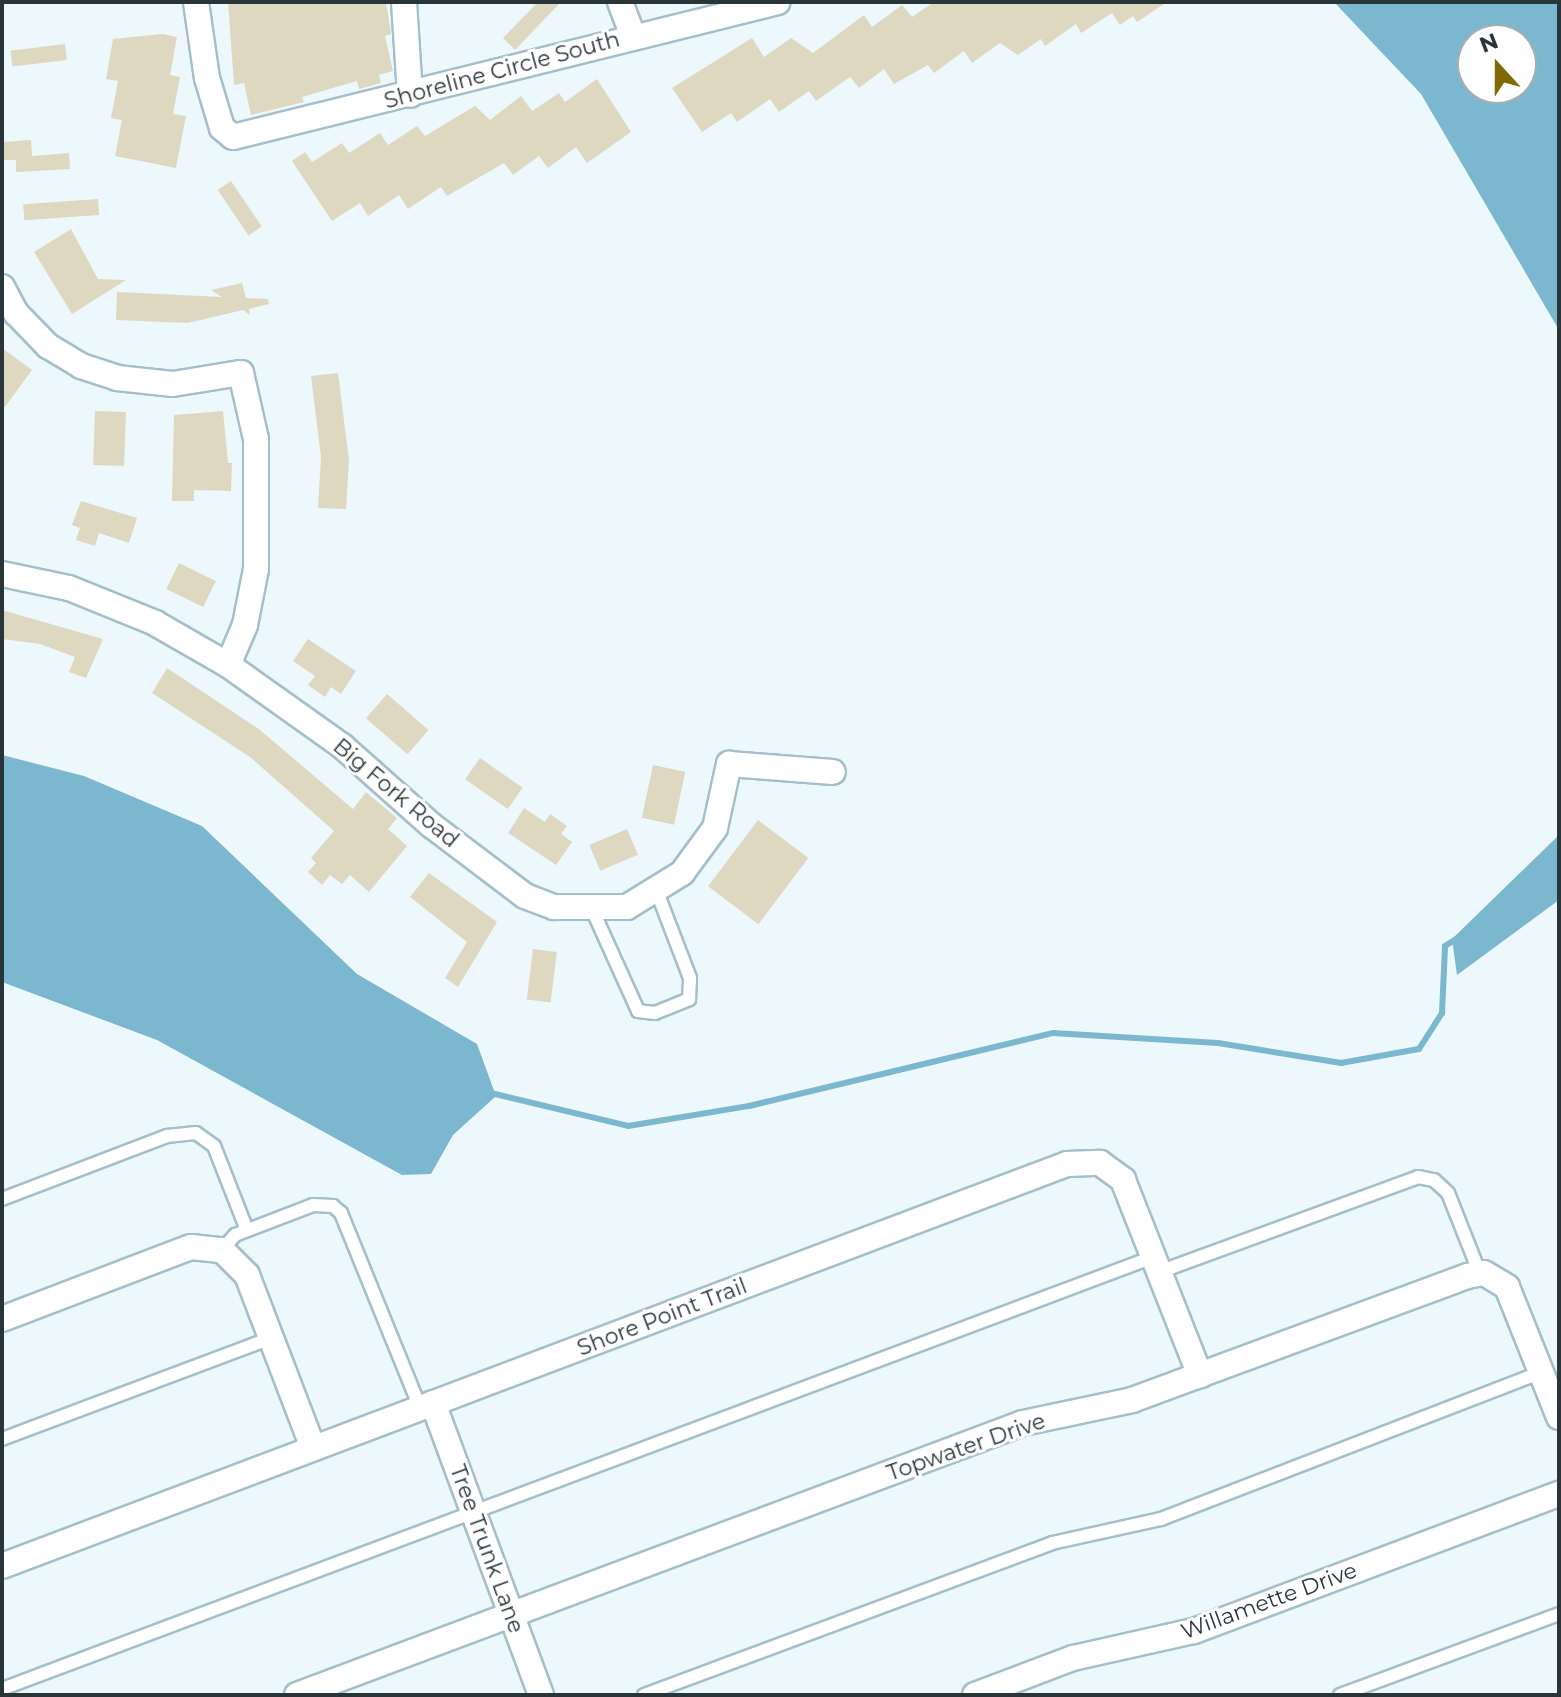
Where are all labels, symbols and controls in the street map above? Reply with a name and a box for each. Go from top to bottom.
north arrow [1457,24,1537,104]
street label: Shoreline Circle South [381,26,623,114]
text: N [1476,27,1502,59]
street label: Big Fork Road [328,733,464,853]
street label: Shore Point Trail [573,1272,751,1362]
street label: Topwater Drive [883,1408,1049,1486]
street label: Tree Trunk Lane [444,1461,530,1637]
street label: Willamette Drive [1177,1557,1361,1645]

